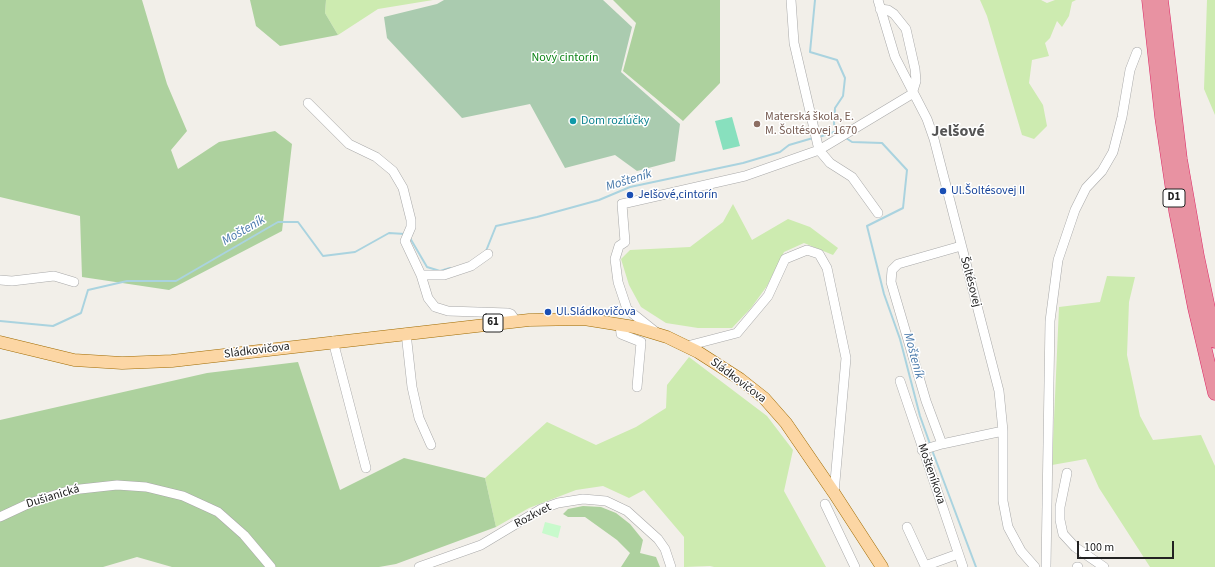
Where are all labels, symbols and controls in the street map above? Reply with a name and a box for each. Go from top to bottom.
park label: Nový cintorín [532,51,598,65]
place label: Materská škola, E. M. Šoltésovej 1670 [765,110,857,138]
place label: Dom rozlúčky [581,114,649,128]
marker: Dom rozlúčky [568,116,578,126]
marker: Materská škola, E. M. Šoltésovej 1670 [752,119,762,129]
district label: Jelšové [931,122,985,142]
water label: Mošteník [604,167,654,195]
place label: Ul.Šoltésovej II [951,184,1025,198]
marker: Ul.Šoltésovej II [938,186,948,196]
place label: Jelšové,cintorín [638,188,718,202]
road number: D1 [1163,189,1185,207]
marker: Jelšové,cintorín [625,190,635,200]
water label: Mošteník [220,212,268,250]
street label: Šoltésovej [956,255,984,309]
place label: Ul.Sládkovičova [556,305,636,319]
marker: Ul.Sládkovičova [543,307,553,317]
road number: 61 [483,314,503,332]
water label: Mošteník [899,331,927,381]
street label: Sládkovičova [223,340,291,362]
street label: Sládkovičova [707,355,769,407]
street label: Mošteníkova [914,442,948,506]
street label: Dušianická [25,482,81,512]
street label: Rozkvet [512,500,554,532]
scale bar [1079,533,1176,559]
text: 100 m [1084,539,1114,556]

